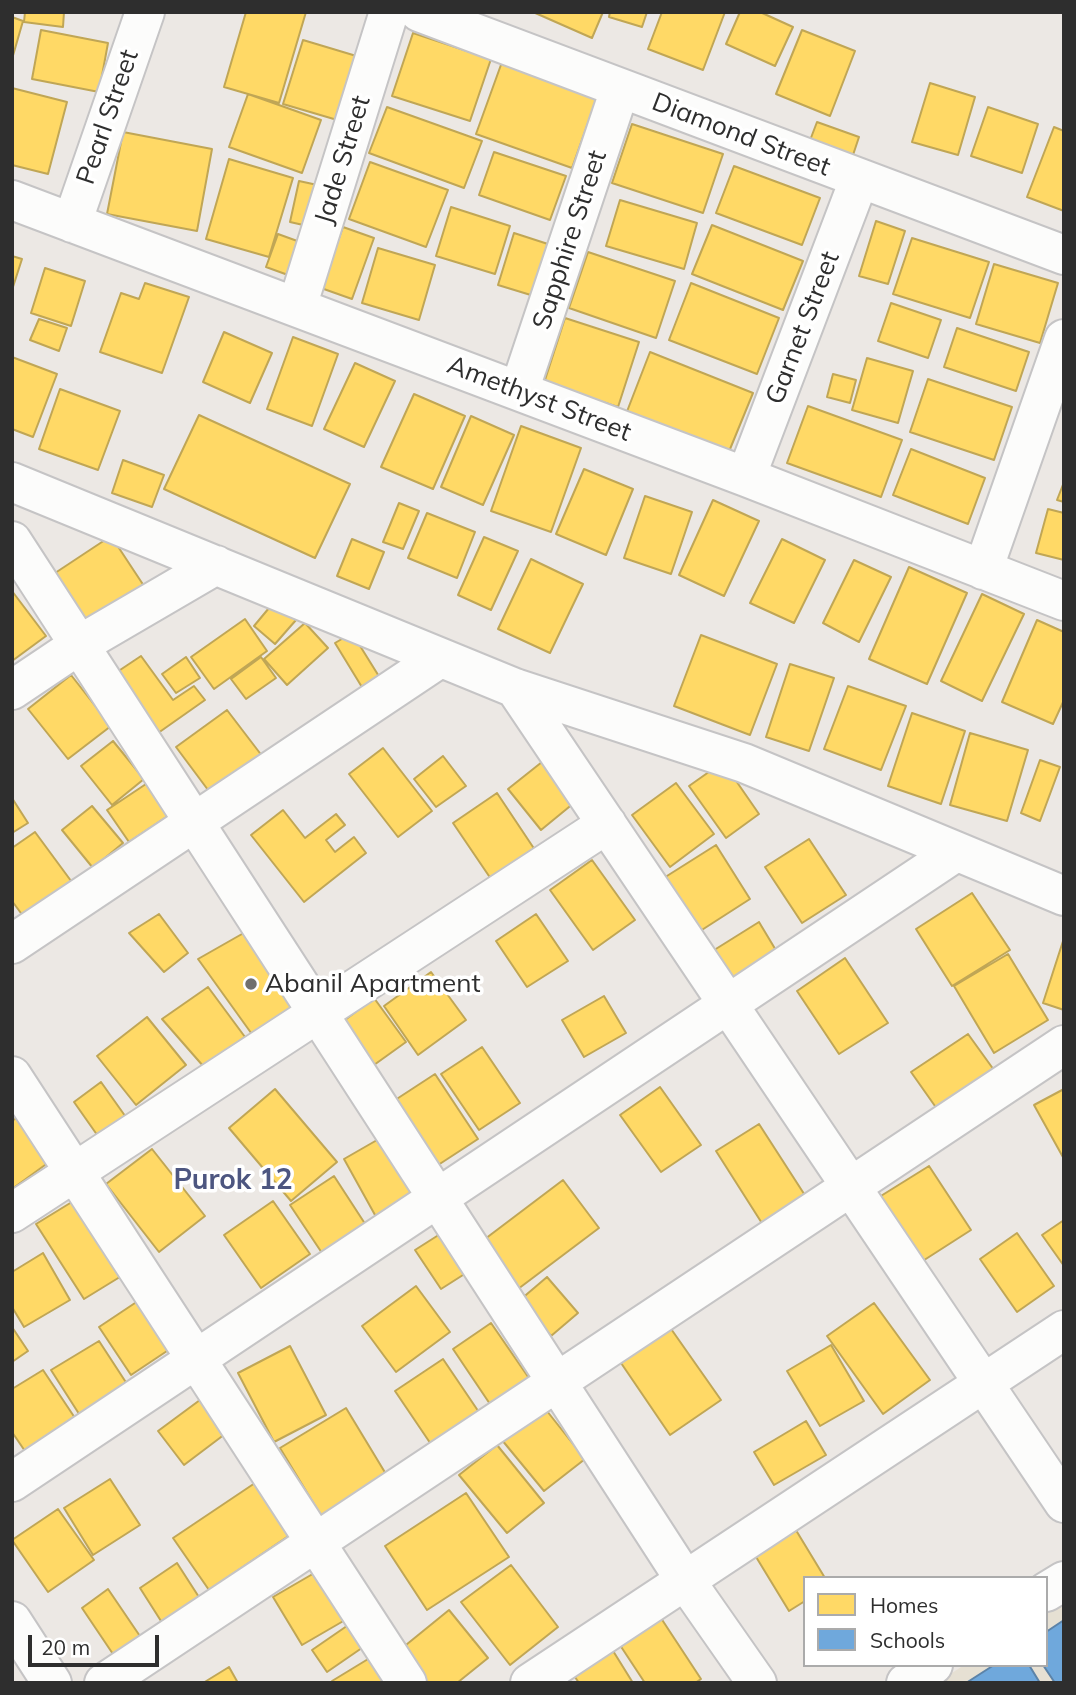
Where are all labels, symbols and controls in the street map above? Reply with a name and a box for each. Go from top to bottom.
street label: Pearl Street [70,46,146,188]
street label: Diamond Street [647,87,835,183]
street label: Jade Street [309,92,377,228]
street label: Sapphire Street [526,146,614,334]
street label: Garnet Street [760,247,846,409]
street label: Amethyst Street [443,350,635,448]
place label: Abanil Apartment [265,968,481,1000]
marker: Abanil Apartment [243,976,259,992]
district label: Purok 12 [173,1164,293,1198]
legend [803,1576,1048,1667]
text: Homes [870,1592,938,1618]
scale bar [32,1622,163,1666]
text: Schools [870,1627,945,1653]
text: 20 m [41,1634,90,1660]

